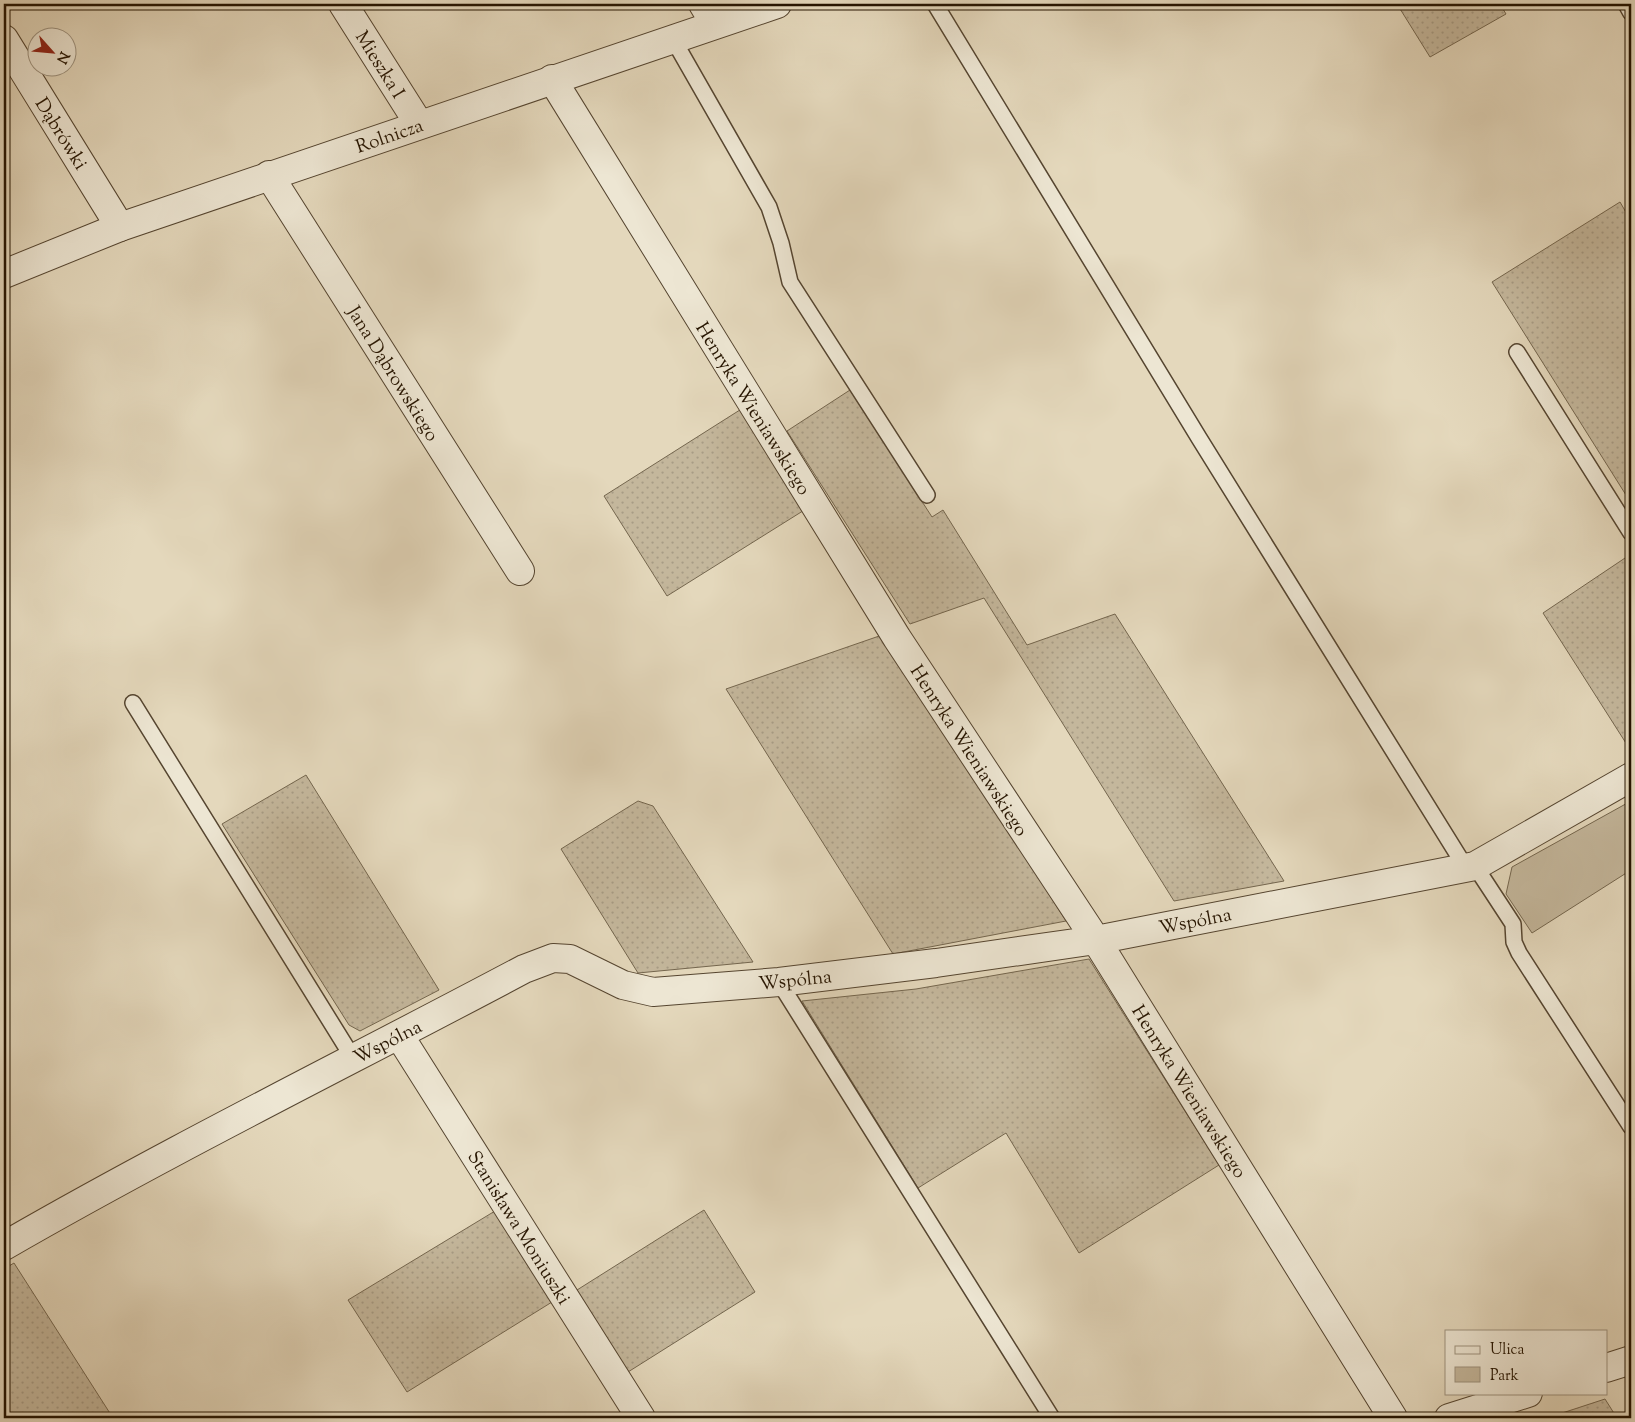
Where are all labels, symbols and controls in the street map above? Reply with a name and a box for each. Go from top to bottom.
street label: Mieszka I [347,26,410,105]
north arrow [28,28,78,78]
text: N [50,47,73,67]
street label: Dąbrówki [27,93,93,176]
street label: Rolnicza [352,113,427,161]
street label: Jana Dąbrowskiego [339,301,444,447]
street label: Henryka Wieniawskiego [688,318,816,501]
street label: Henryka Wieniawskiego [902,660,1034,842]
street label: Wspólna [1157,902,1234,943]
street label: Wspólna [757,964,834,999]
street label: Henryka Wieniawskiego [1124,1001,1252,1184]
street label: Wspólna [349,1014,427,1072]
street label: Stanisława Moniuszki [460,1146,576,1311]
legend [1445,1330,1608,1394]
text: Ulica [1490,1340,1524,1361]
text: Park [1490,1366,1519,1387]

